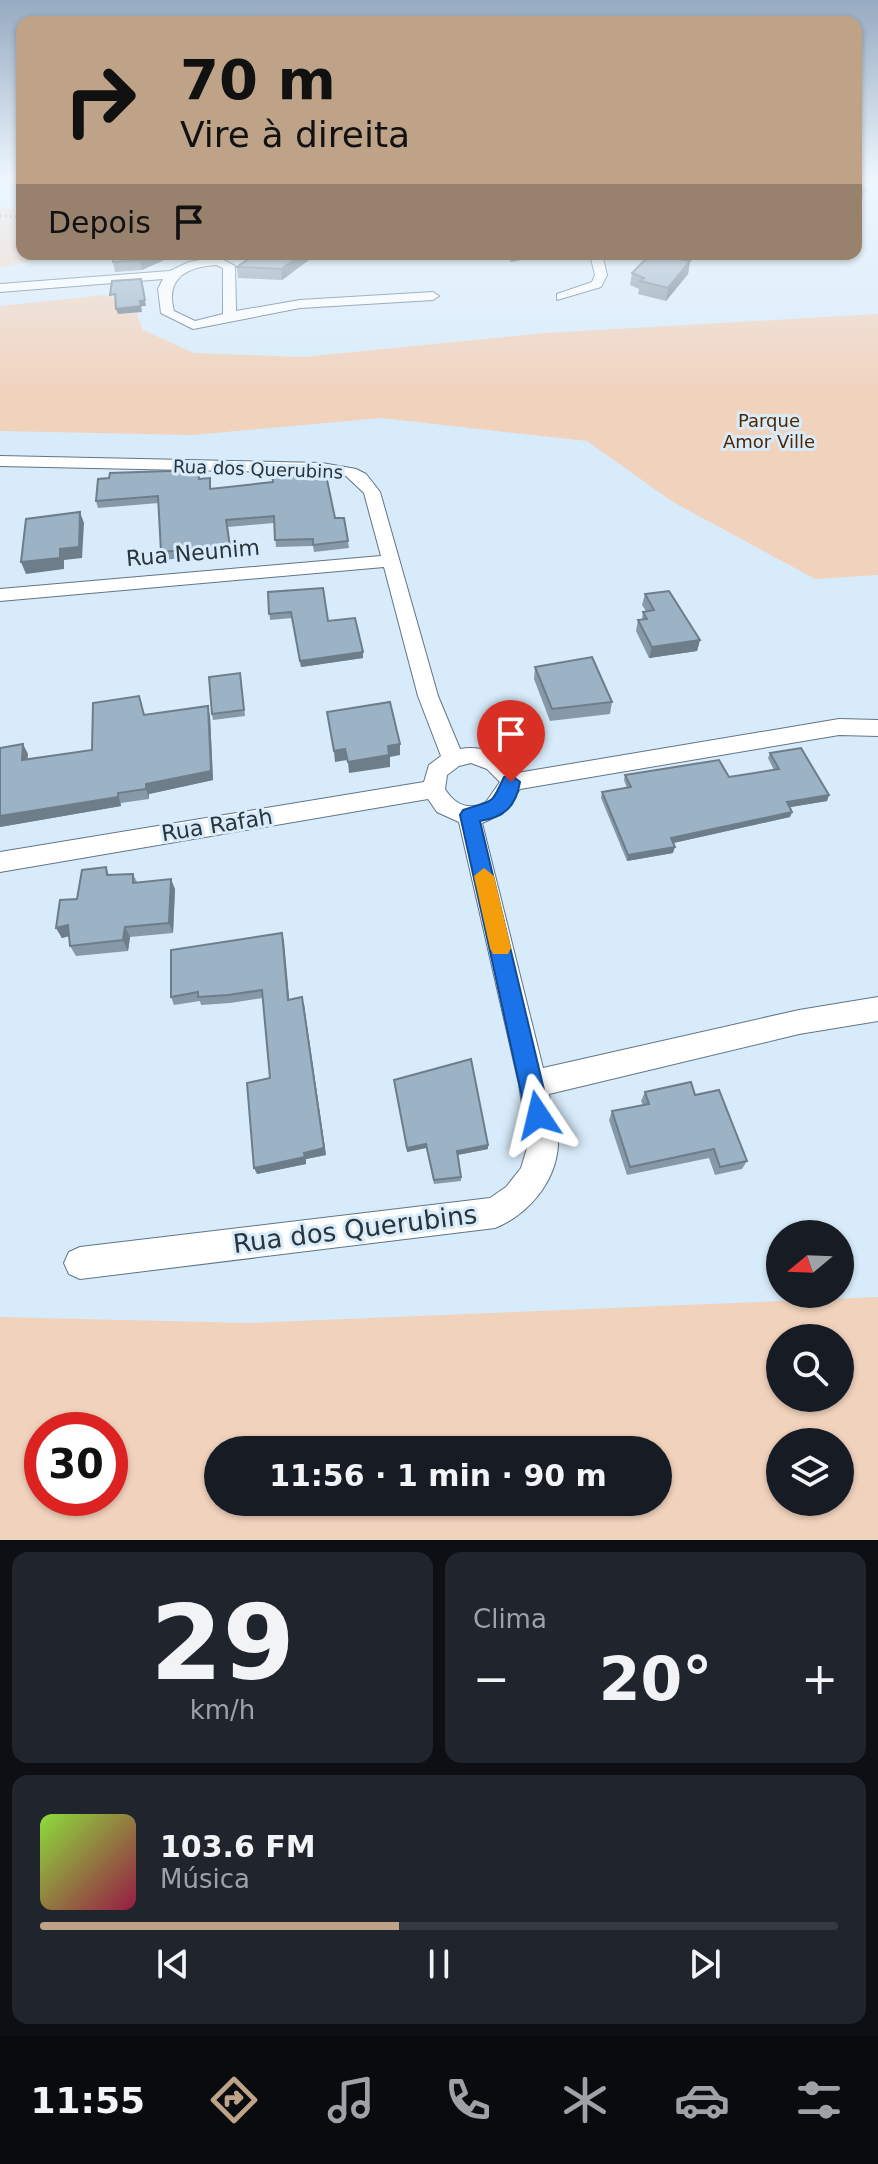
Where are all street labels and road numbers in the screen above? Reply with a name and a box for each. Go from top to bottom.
street label: Rua dos Querubins [173,456,343,482]
street label: Rua Neunim [125,535,261,571]
street label: Rua Rafah [160,804,274,846]
street label: Rua dos Querubins [231,1199,479,1259]

